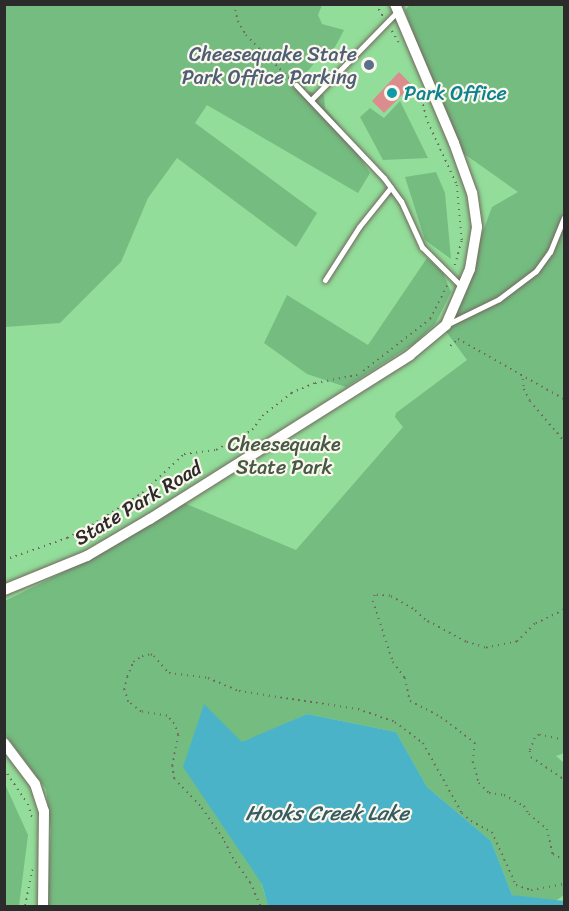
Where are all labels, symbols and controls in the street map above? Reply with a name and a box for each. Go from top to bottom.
place label: Cheesequake State Park Office Parking [182,42,357,89]
marker: Cheesequake State Park Office Parking [362,58,376,72]
place label: Park Office [404,81,507,105]
marker: Park Office [385,86,399,100]
park label: Cheesequake State Park [227,432,341,479]
street label: State Park Road [70,455,206,551]
water label: Hooks Creek Lake [245,800,409,826]

